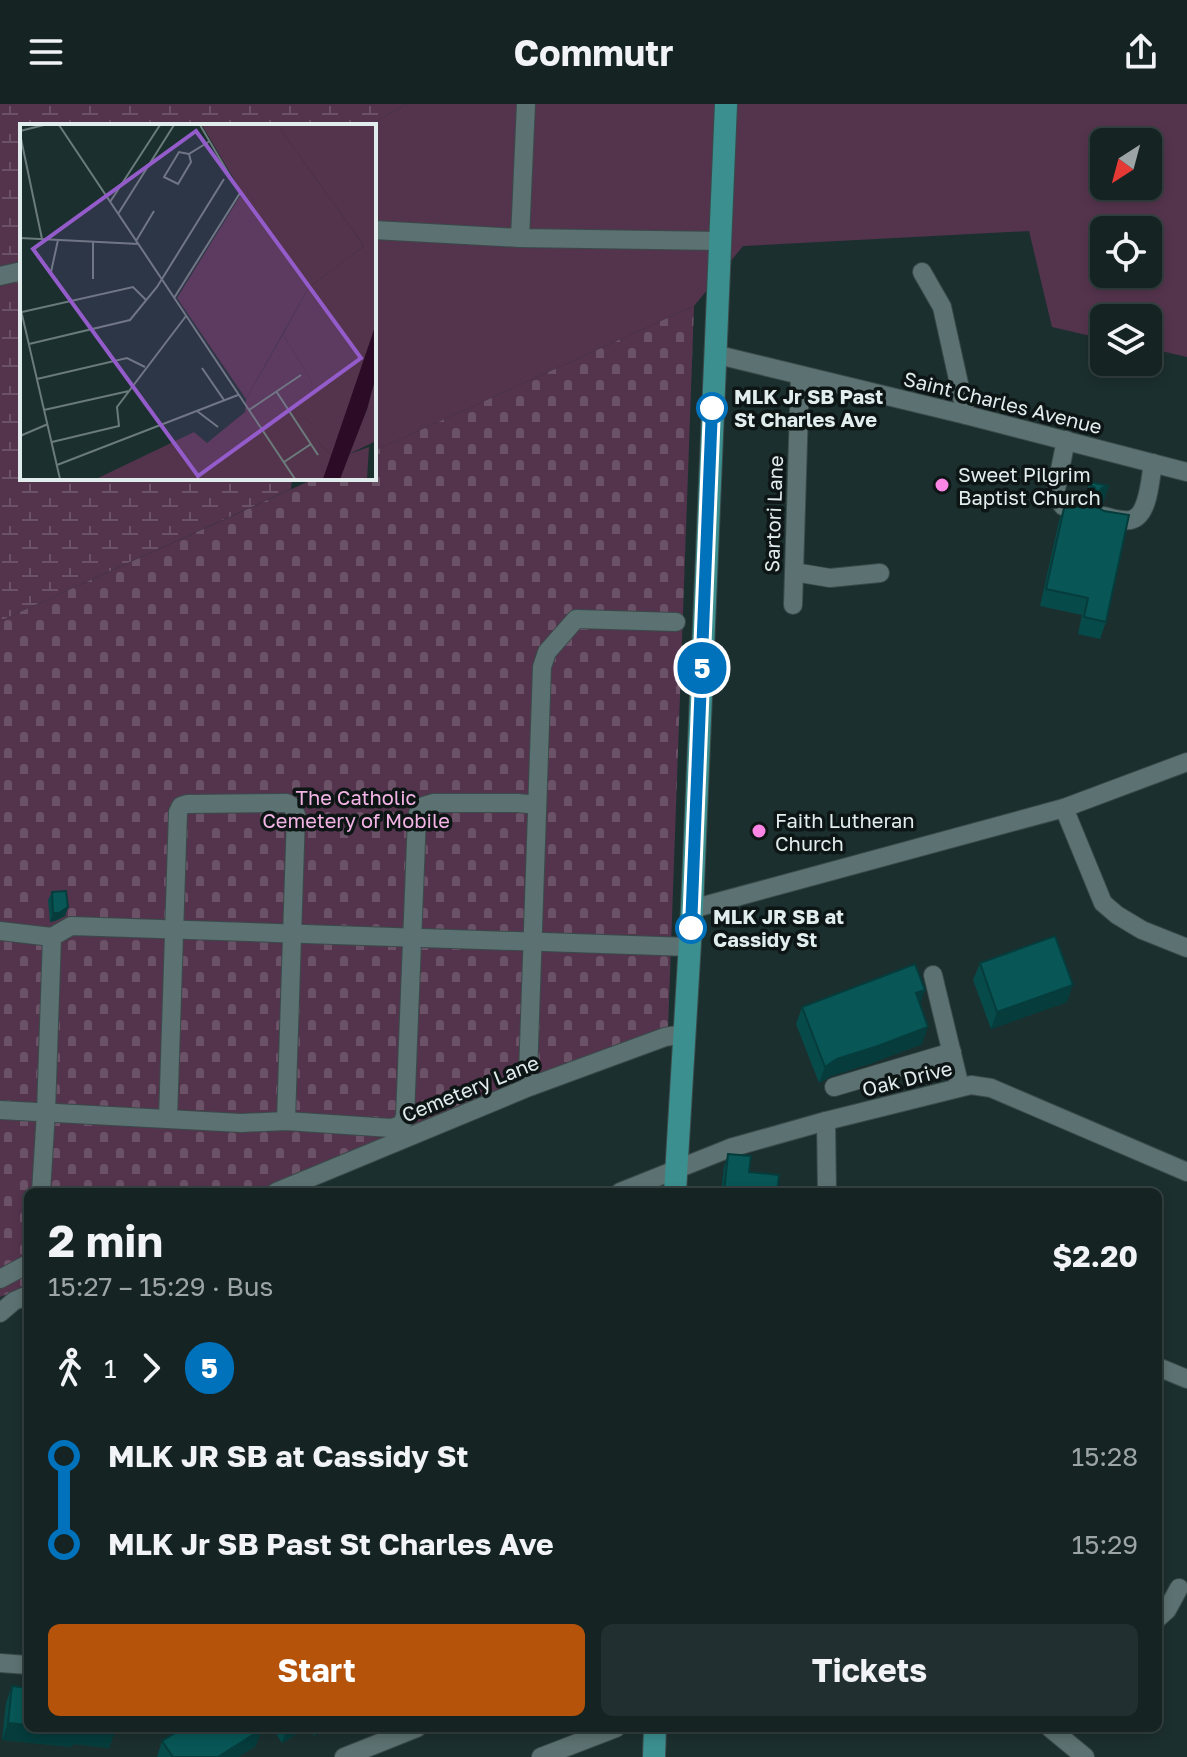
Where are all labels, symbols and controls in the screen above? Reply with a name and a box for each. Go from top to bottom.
icon: menu [24,30,68,74]
icon: share [1119,30,1163,74]
text: Commutr [513,31,674,74]
inset map [20,124,376,480]
north arrow [1090,128,1162,200]
map controls [1090,128,1162,376]
button: locate [1090,216,1162,288]
button: layers [1090,304,1162,376]
street label: Saint Charles Avenue [901,366,1105,438]
place label: MLK Jr SB Past St Charles Ave [734,384,883,431]
marker: MLK Jr SB Past St Charles Ave [697,393,727,423]
street label: Sartori Lane [759,455,787,573]
place label: Sweet Pilgrim Baptist Church [958,462,1101,509]
marker: Sweet Pilgrim Baptist Church [933,476,951,494]
line badge: 5 [676,642,728,694]
text: 5 [693,651,711,684]
park label: The Catholic Cemetery of Mobile [262,785,450,832]
place label: Faith Lutheran Church [775,808,915,855]
marker: Faith Lutheran Church [750,822,768,840]
place label: MLK JR SB at Cassidy St [713,904,844,951]
marker: MLK JR SB at Cassidy St [676,913,706,943]
street label: Cemetery Lane [398,1050,542,1126]
street label: Oak Drive [859,1055,955,1101]
text: 2 min [48,1214,163,1267]
text: $2.20 [1052,1238,1138,1274]
text: 15:27 – 15:29 · Bus [48,1271,273,1302]
icon: walk [48,1346,92,1390]
icon: forward [129,1346,173,1390]
text: 5 [201,1351,218,1384]
text: 1 [104,1353,117,1384]
text: MLK JR SB at Cassidy St [108,1438,468,1474]
text: 15:28 [1072,1441,1138,1472]
text: MLK Jr SB Past St Charles Ave [108,1526,554,1562]
text: 15:29 [1072,1529,1138,1560]
button: Start [48,1624,585,1716]
button: Tickets [601,1624,1138,1716]

